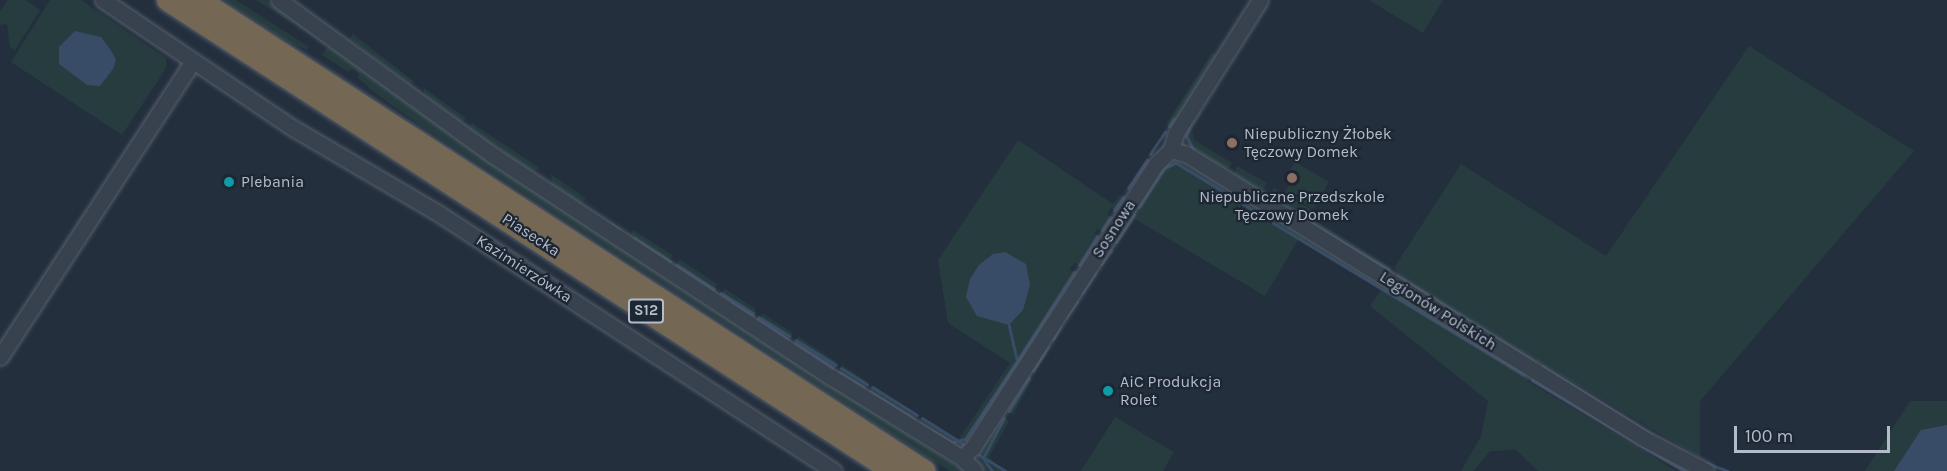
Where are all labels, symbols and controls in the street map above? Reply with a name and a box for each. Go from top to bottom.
place label: Niepubliczny Żłobek Tęczowy Domek [1244,124,1392,162]
marker: Niepubliczny Żłobek Tęczowy Domek [1225,136,1239,150]
marker: Niepubliczne Przedszkole Tęczowy Domek [1285,171,1299,185]
place label: Plebania [241,172,304,192]
marker: Plebania [222,175,236,189]
place label: Niepubliczne Przedszkole Tęczowy Domek [1199,187,1385,225]
street label: Sosnowa [1088,196,1140,262]
street label: Piasecka [498,209,564,261]
street label: Kazimierzówka [472,231,576,307]
street label: Legionów Polskich [1376,267,1500,355]
road number: S12 [628,299,664,323]
place label: AiC Produkcja Rolet [1120,372,1221,410]
marker: AiC Produkcja Rolet [1101,384,1115,398]
scale bar [1737,414,1893,452]
text: 100 m [1745,425,1793,447]

